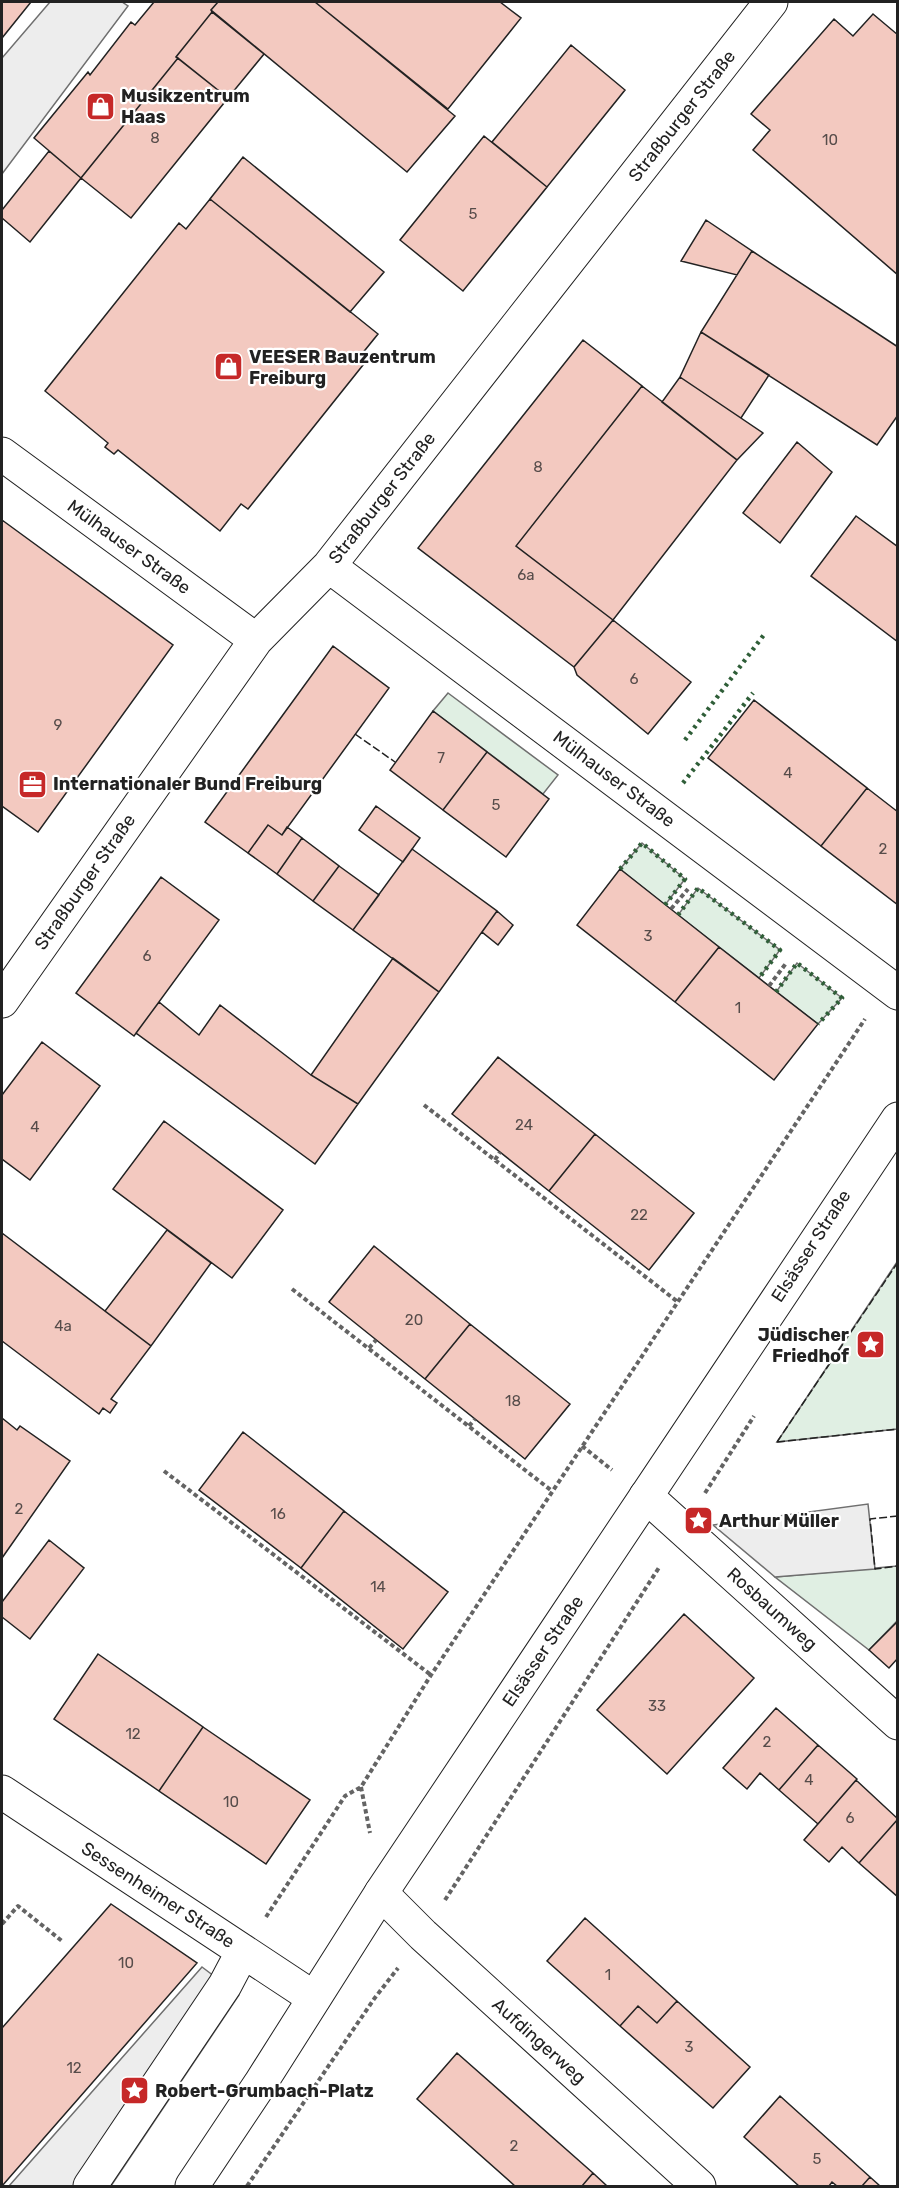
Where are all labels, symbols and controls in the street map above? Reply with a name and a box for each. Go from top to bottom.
street label: Straßburger Straße [624,46,740,186]
place label: Musikzentrum Haas [121,85,250,128]
shop icon: Musikzentrum Haas [84,90,116,122]
house number: 8 [150,129,160,147]
house number: 10 [822,131,838,149]
house number: 5 [469,205,478,223]
place label: VEESER Bauzentrum Freiburg [249,346,436,389]
shop icon: VEESER Bauzentrum Freiburg [212,351,244,383]
street label: Straßburger Straße [324,428,440,568]
house number: 8 [533,458,543,476]
street label: Mülhauser Straße [63,495,195,599]
house number: 6a [517,566,535,584]
house number: 6 [629,670,639,688]
house number: 9 [54,716,63,734]
street label: Mülhauser Straße [549,726,679,832]
house number: 7 [437,749,445,767]
house number: 4 [783,764,793,782]
office icon: Internationaler Bund Freiburg [16,768,48,800]
place label: Internationaler Bund Freiburg [53,773,322,795]
house number: 5 [492,796,501,814]
street label: Straßburger Straße [30,810,140,954]
house number: 2 [879,840,888,858]
house number: 3 [643,927,653,945]
house number: 6 [142,947,152,965]
house number: 1 [735,999,741,1017]
house number: 24 [515,1116,533,1134]
house number: 4 [30,1118,40,1136]
street label: Elsässer Straße [767,1186,855,1306]
house number: 22 [630,1206,648,1224]
house number: 20 [405,1311,423,1329]
house number: 4a [54,1317,72,1335]
place label: Jüdischer Friedhof [758,1324,849,1367]
place icon: Jüdischer Friedhof [854,1329,886,1361]
house number: 18 [505,1392,521,1410]
house number: 2 [15,1500,24,1518]
house number: 16 [270,1505,286,1523]
place icon: Arthur Müller [682,1505,714,1537]
place label: Arthur Müller [719,1510,839,1532]
street label: Rosbaumweg [722,1563,822,1655]
house number: 14 [370,1578,386,1596]
street label: Elsässer Straße [498,1591,588,1711]
house number: 33 [648,1697,666,1715]
house number: 12 [125,1725,141,1743]
house number: 2 [763,1733,772,1751]
house number: 4 [804,1771,814,1789]
house number: 10 [223,1793,239,1811]
house number: 6 [845,1809,855,1827]
street label: Sessenheimer Straße [77,1837,239,1953]
house number: 10 [118,1954,134,1972]
house number: 1 [605,1966,611,1984]
street label: Aufdingerweg [488,1993,590,2089]
house number: 3 [684,2038,694,2056]
house number: 12 [66,2059,82,2077]
place icon: Robert-Grumbach-Platz [118,2075,150,2107]
place label: Robert-Grumbach-Platz [155,2080,374,2102]
house number: 2 [510,2137,519,2155]
house number: 5 [813,2150,822,2168]

